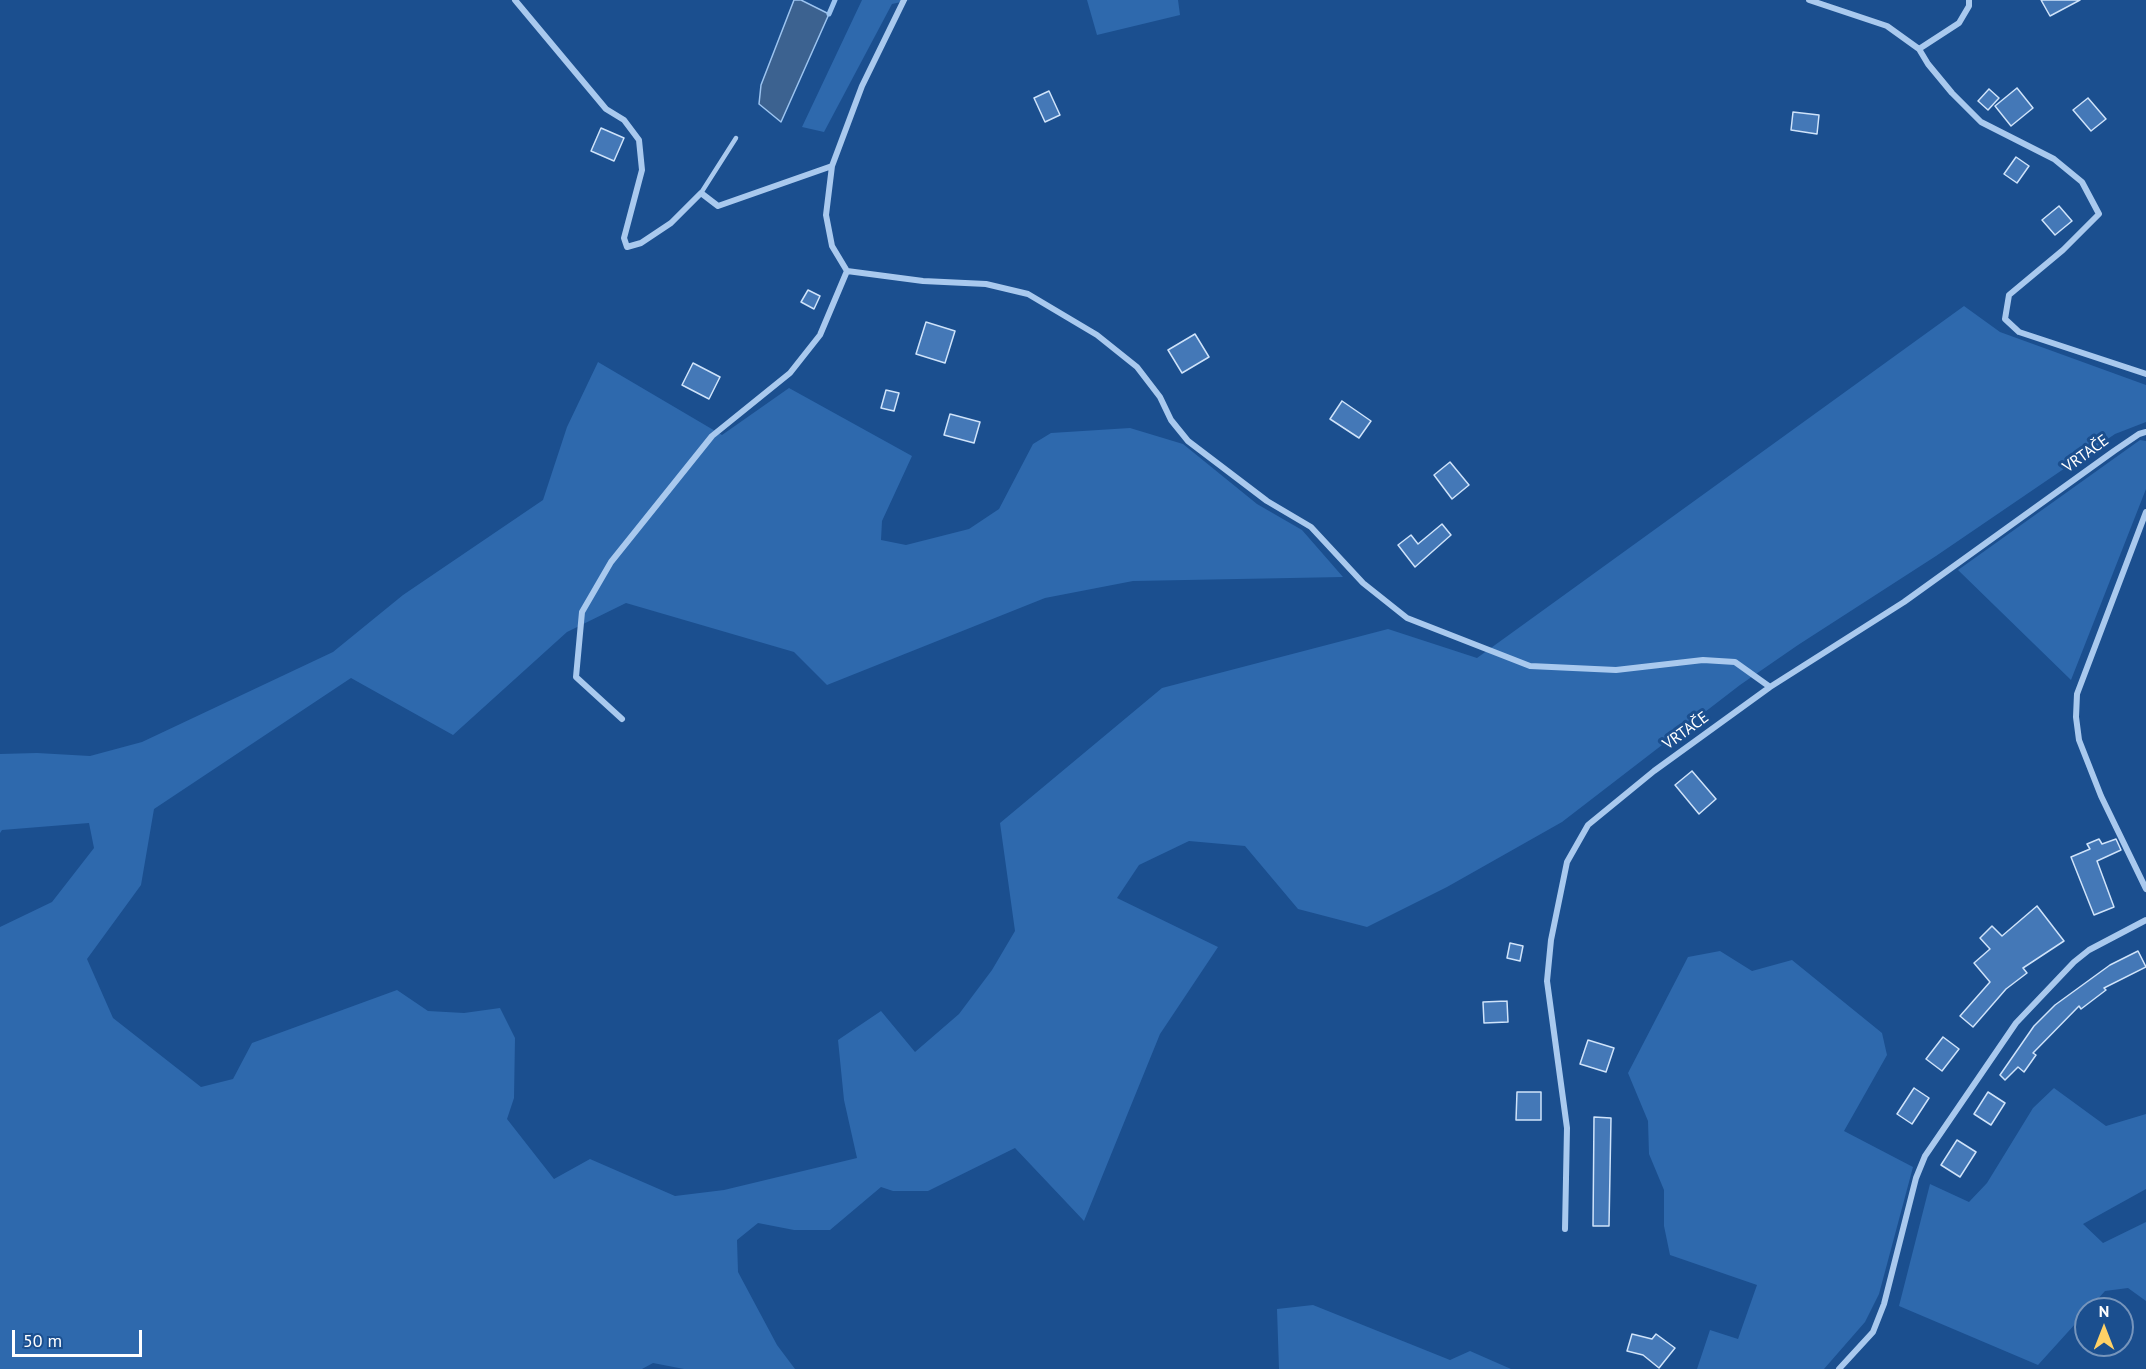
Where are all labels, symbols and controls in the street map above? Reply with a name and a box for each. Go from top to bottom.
street label: VRTAČE [2059,431,2113,477]
street label: VRTAČE [1659,708,1713,754]
north arrow [2074,1297,2134,1357]
text: N [2099,1301,2109,1321]
scale bar [15,1318,146,1356]
text: 50 m [23,1329,62,1352]

